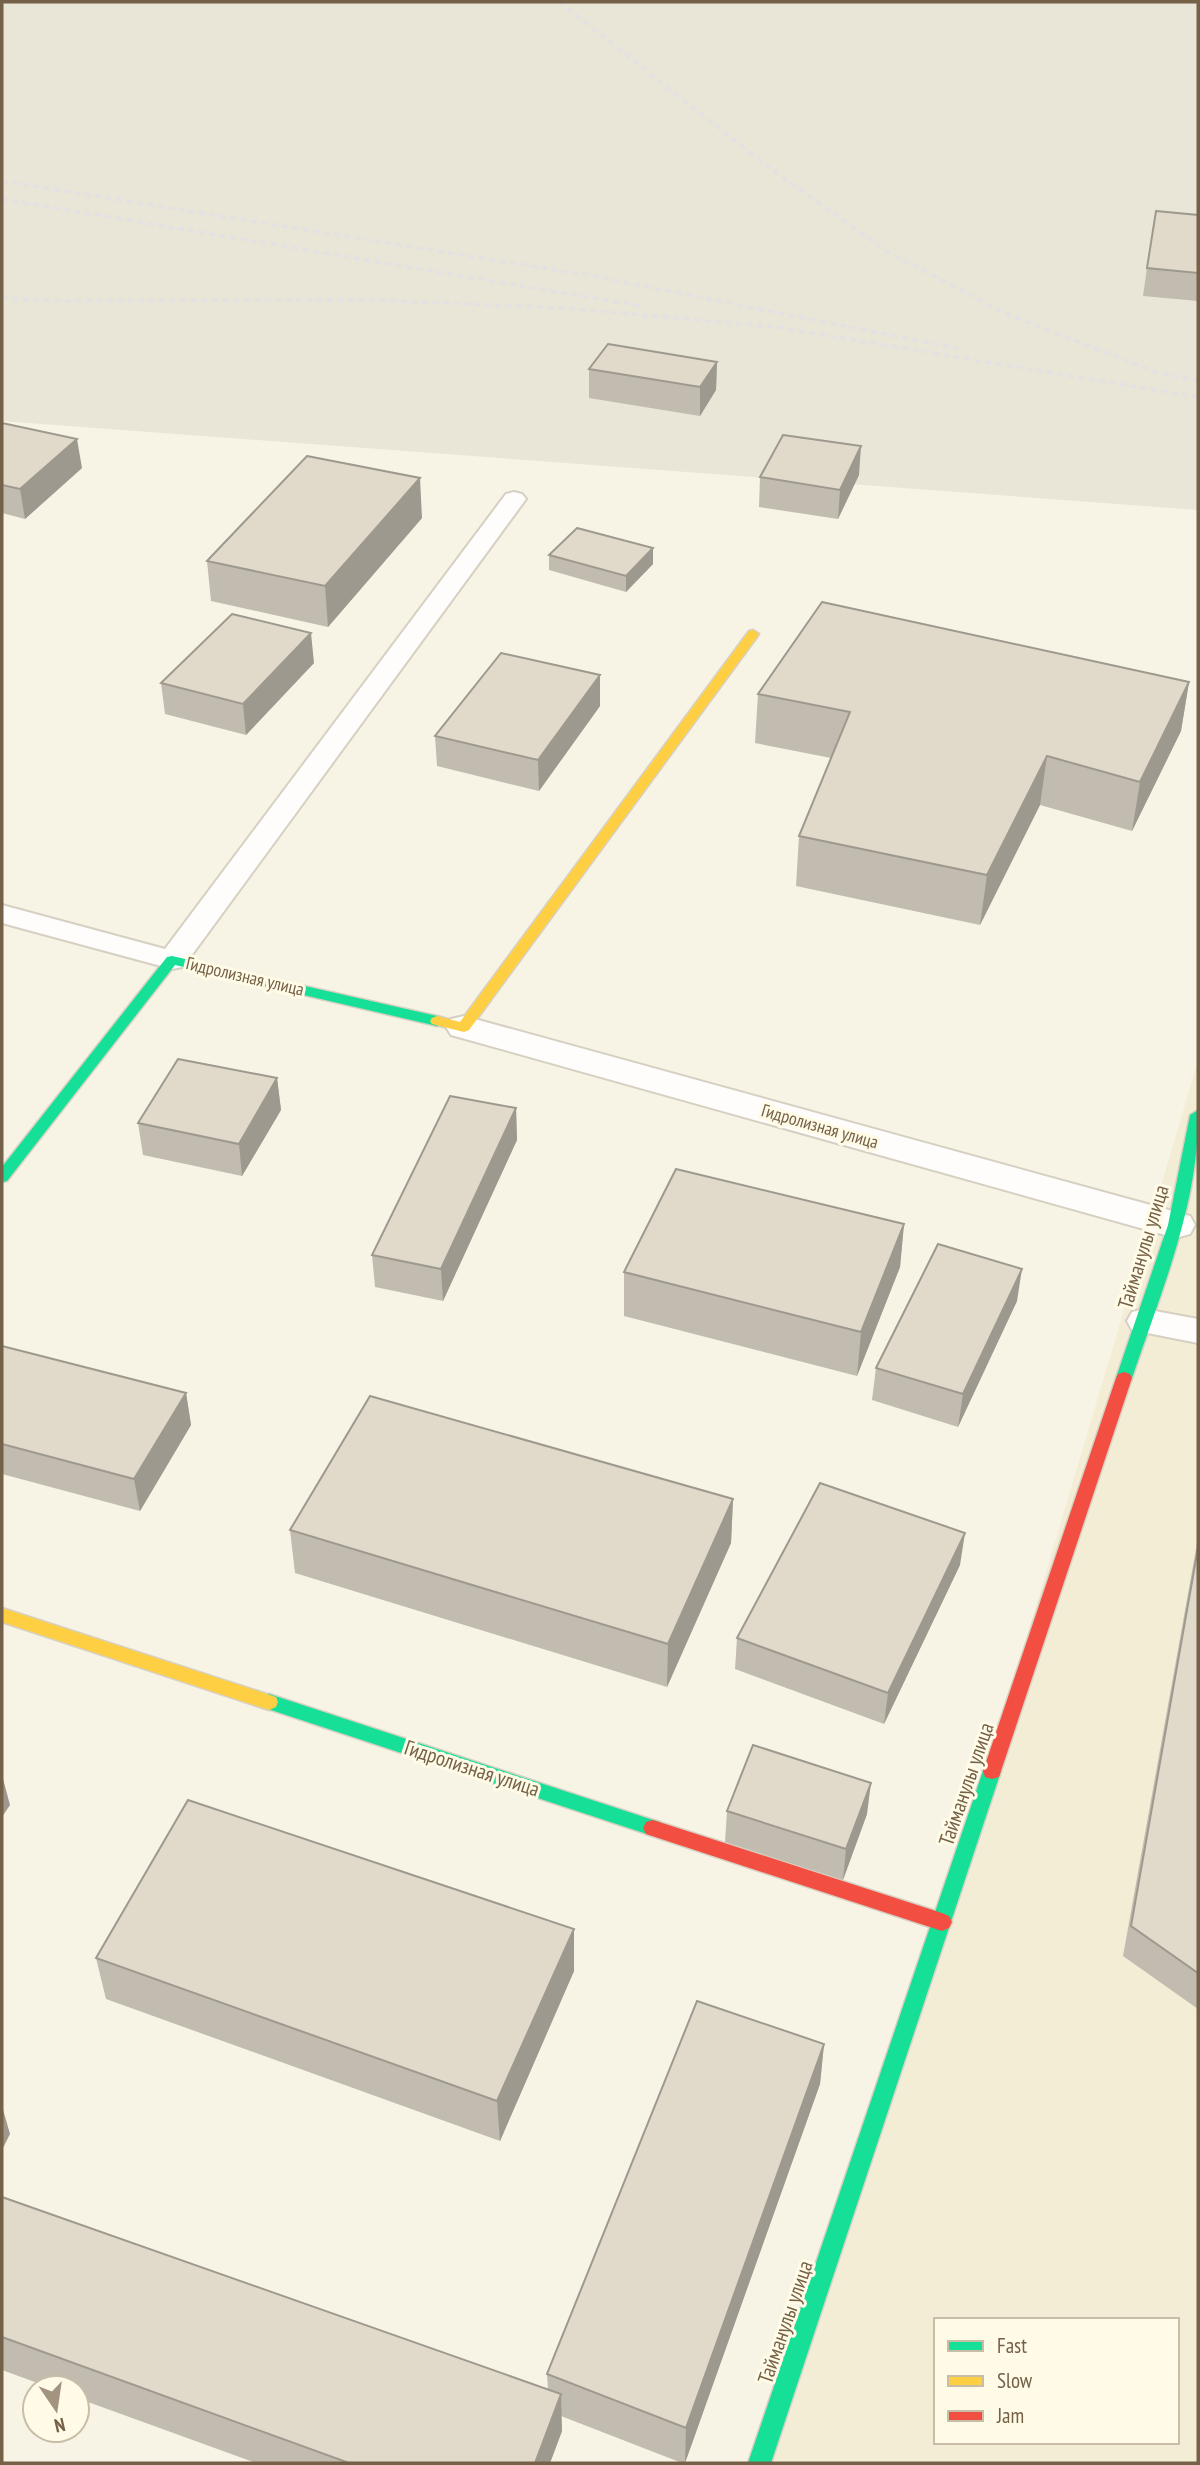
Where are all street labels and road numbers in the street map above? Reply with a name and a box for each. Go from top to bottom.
street label: Гидролизная улица [184,951,306,1001]
street label: Гидролизная улица [759,1098,881,1154]
street label: Тайманулы улица [1111,1182,1175,1312]
street label: Тайманулы улица [932,1719,1000,1849]
street label: Гидролизная улица [401,1733,543,1803]
street label: Тайманулы улица [751,2257,819,2387]

